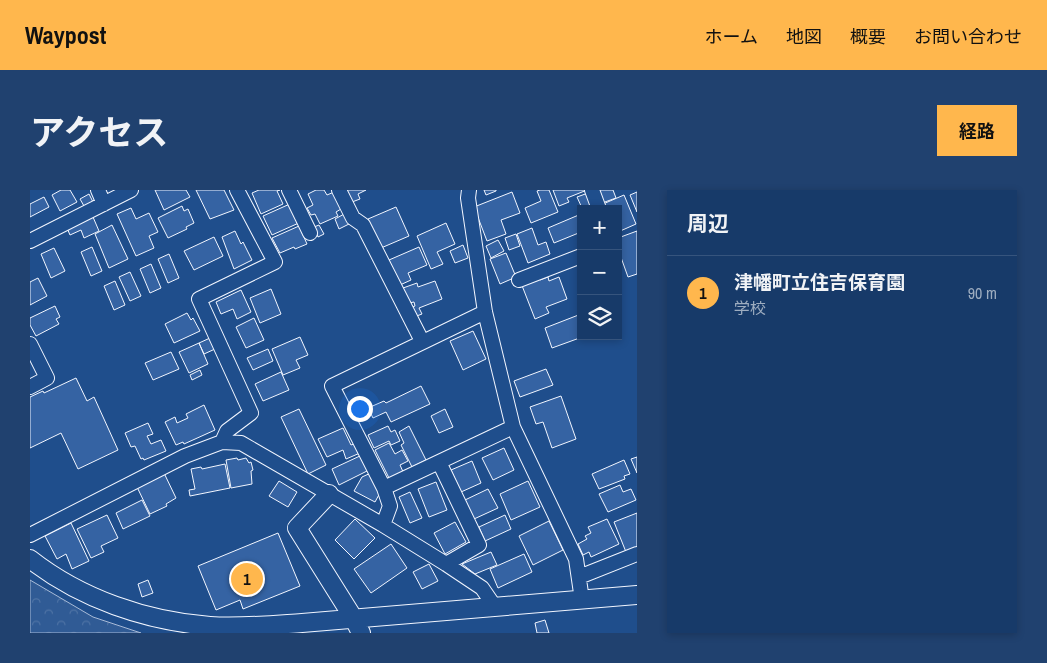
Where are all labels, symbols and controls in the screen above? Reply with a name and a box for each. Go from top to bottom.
text: Waypost [25,19,106,51]
text: ホーム [705,24,758,49]
text: 地図 [786,24,822,49]
text: 概要 [850,24,886,49]
text: お問い合わせ [914,24,1022,49]
button: 経路 [937,105,1017,156]
text: アクセス [30,109,168,156]
map controls [577,205,622,340]
button: + [577,205,622,250]
text: 周辺 [687,209,729,238]
button: − [577,250,622,295]
text: 津幡町立住吉保育園 [734,269,905,295]
text: 1 [699,282,707,304]
text: 90 m [968,282,997,304]
button: layers [577,295,622,340]
text: 学校 [734,297,766,319]
your location [347,396,373,422]
pin: 1 [231,560,263,598]

